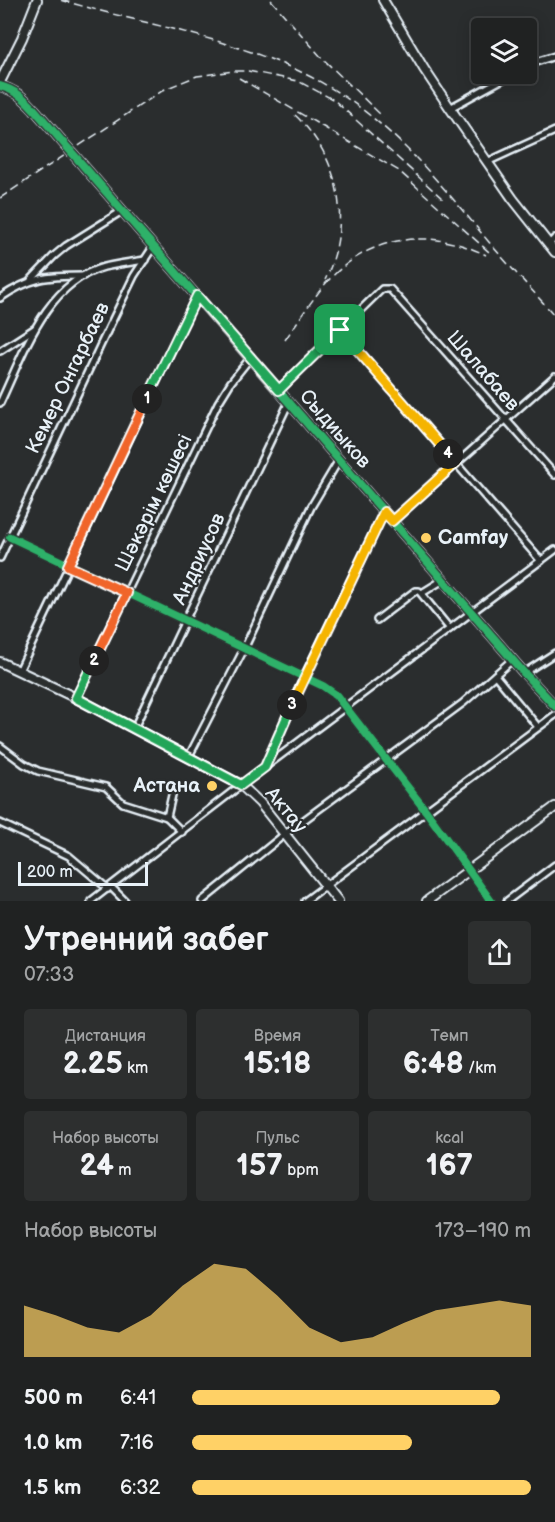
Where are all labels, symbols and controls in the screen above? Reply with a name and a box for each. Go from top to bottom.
map controls [471,18,537,84]
button: layers [471,18,537,84]
street label: Кемер Онгарбаев [21,298,115,458]
pin [314,304,365,355]
icon: arrive [323,313,356,346]
street label: Шалабаев [442,326,525,417]
pin: 1 [132,384,162,414]
street label: Сыдиыков [294,385,376,474]
text: 1 [144,389,150,408]
street label: Шәкәрім көшесі [110,430,198,576]
pin: 4 [433,439,463,469]
text: 4 [443,444,453,463]
street label: Андриусов [167,509,231,609]
place label: Camfay [438,526,509,550]
marker: Camfay [419,531,433,545]
pin: 2 [79,646,109,676]
text: 2 [89,651,99,670]
pin: 3 [277,690,307,720]
text: 3 [287,695,297,714]
place label: Астана [132,774,200,798]
marker: Астана [205,779,219,793]
street label: Актау [259,781,312,838]
scale bar [18,859,148,886]
text: 200 m [27,863,73,882]
text: Утренний забег [24,920,269,960]
button: share [468,921,531,984]
text: 07:33 [24,963,74,987]
text: Дистанция [65,1027,146,1046]
text: Время [254,1027,301,1046]
text: Темп [430,1027,469,1046]
text: 2.25 [63,1046,123,1082]
text: 15:18 [244,1046,311,1082]
text: 6:48 [403,1046,464,1082]
text: km [123,1059,148,1078]
text: /km [464,1059,496,1078]
text: Набор высоты [52,1129,159,1148]
text: Пульс [255,1129,300,1148]
text: kcal [435,1129,464,1148]
text: 24 [79,1148,114,1184]
text: 157 [236,1148,283,1184]
text: 167 [426,1148,473,1184]
text: m [114,1161,132,1180]
text: bpm [283,1161,319,1180]
text: Набор высоты [24,1219,157,1243]
text: 173–190 m [435,1219,531,1243]
text: 500 m [24,1386,83,1410]
text: 6:41 [120,1386,156,1410]
text: 1.0 km [24,1431,82,1455]
text: 7:16 [120,1431,154,1455]
text: 1.5 km [24,1476,81,1500]
text: 6:32 [120,1476,160,1500]

